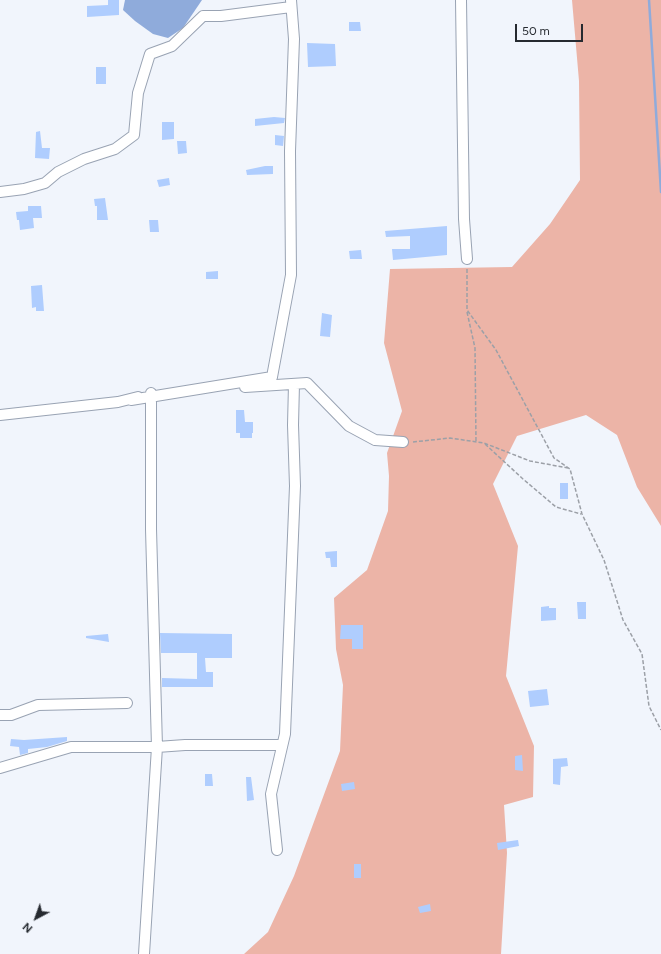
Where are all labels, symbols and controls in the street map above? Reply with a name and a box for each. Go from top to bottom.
scale bar [517,16,585,42]
text: 50 m [522,24,550,38]
north arrow [16,898,56,938]
text: N [20,920,35,935]

